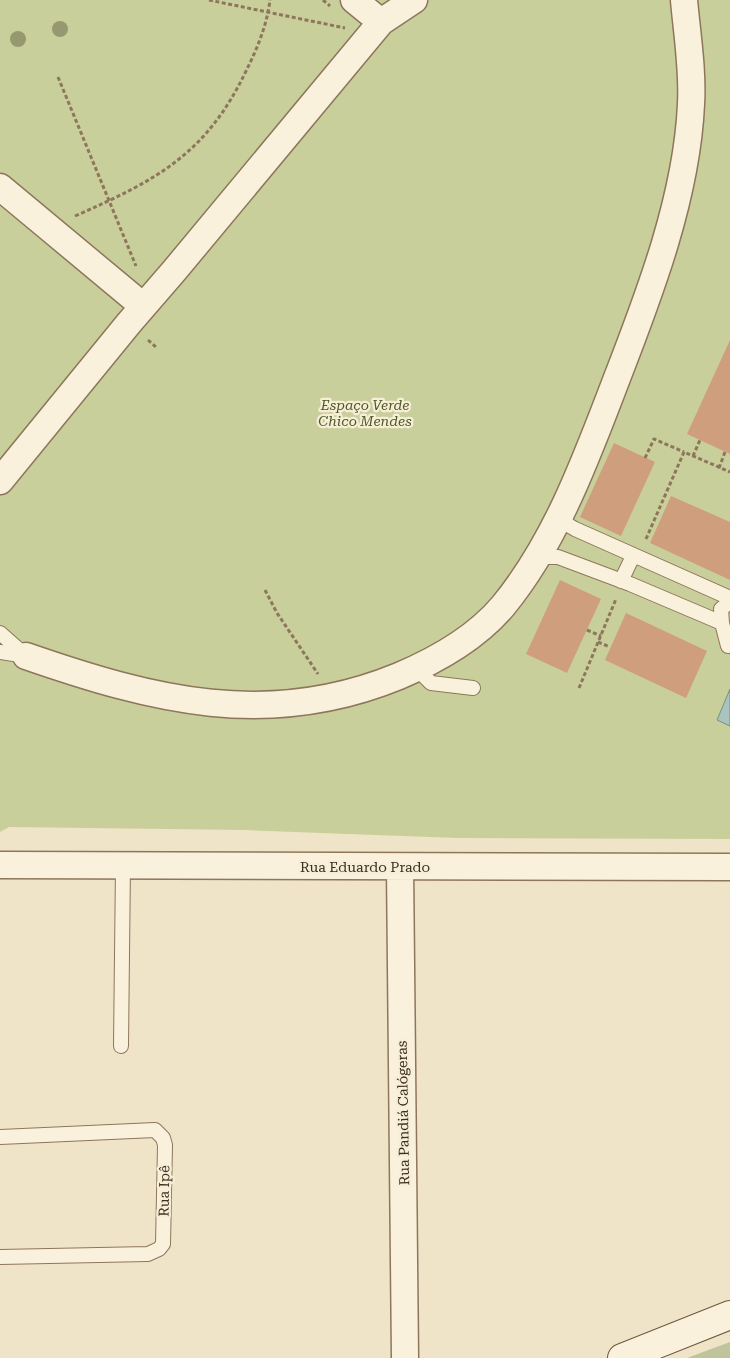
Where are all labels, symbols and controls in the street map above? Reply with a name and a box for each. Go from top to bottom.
park label: Espaço Verde Chico Mendes [318,397,412,429]
street label: Rua Eduardo Prado [300,859,430,875]
street label: Rua Pandiá Calógeras [394,1040,412,1186]
street label: Rua Ipê [156,1165,172,1217]

